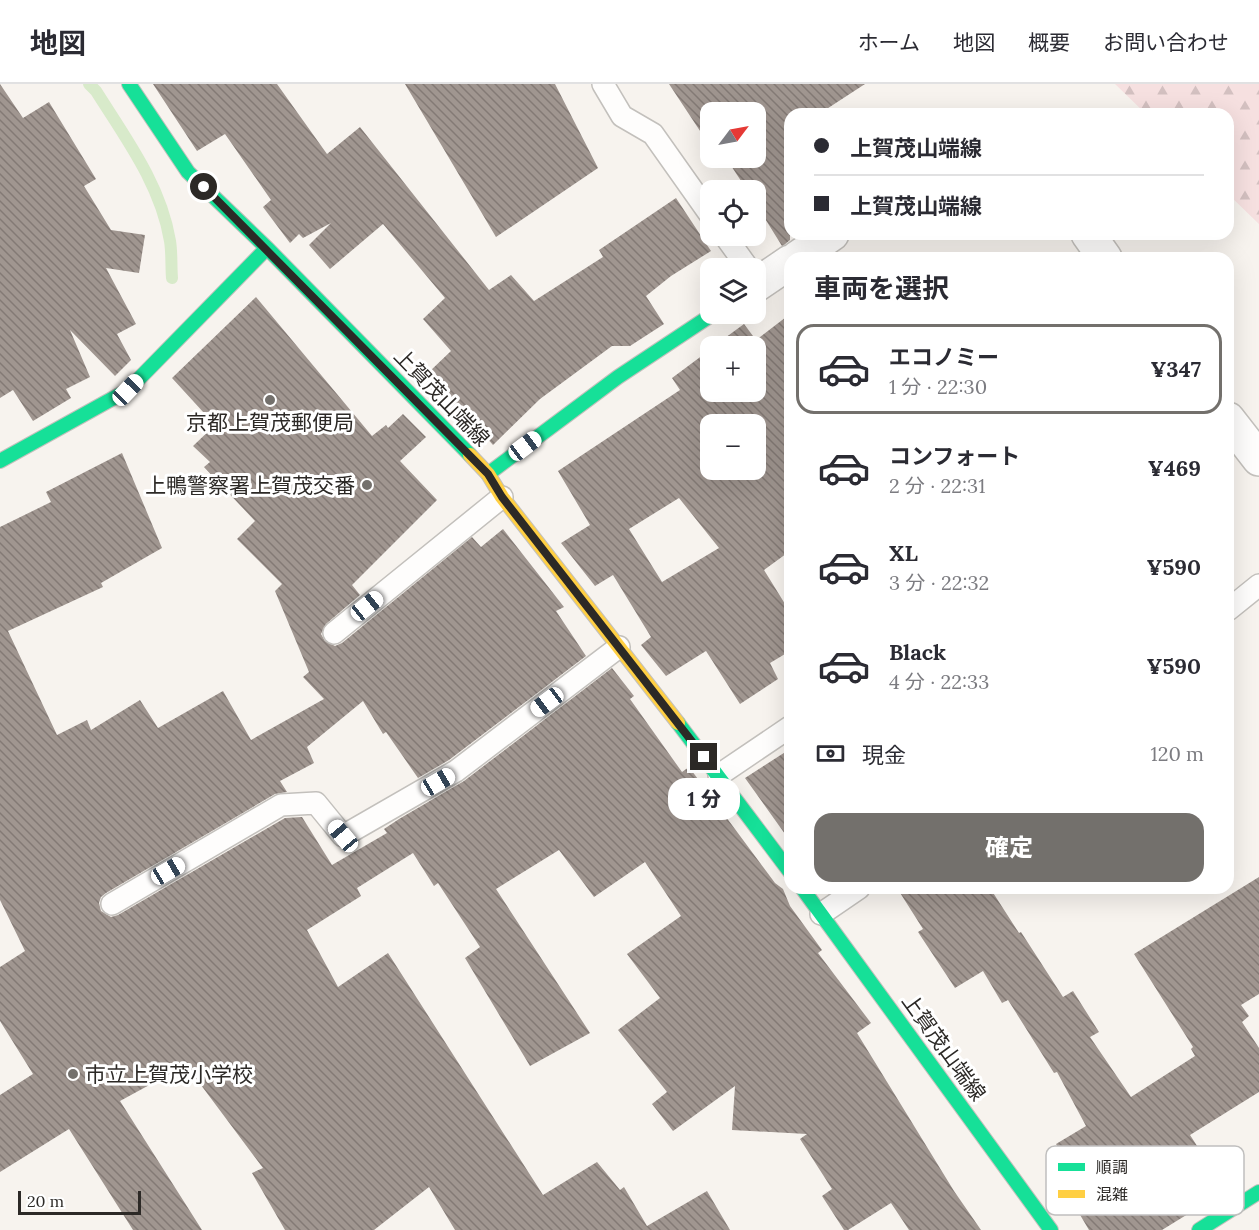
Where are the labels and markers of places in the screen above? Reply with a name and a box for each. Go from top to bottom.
marker: 京都上賀茂郵便局 [263,393,277,407]
place label: 京都上賀茂郵便局 [186,409,354,436]
place label: 上鴨警察署上賀茂交番 [145,472,355,499]
marker: 上鴨警察署上賀茂交番 [360,478,374,492]
place label: 市立上賀茂小学校 [85,1061,253,1088]
marker: 市立上賀茂小学校 [66,1067,80,1081]

